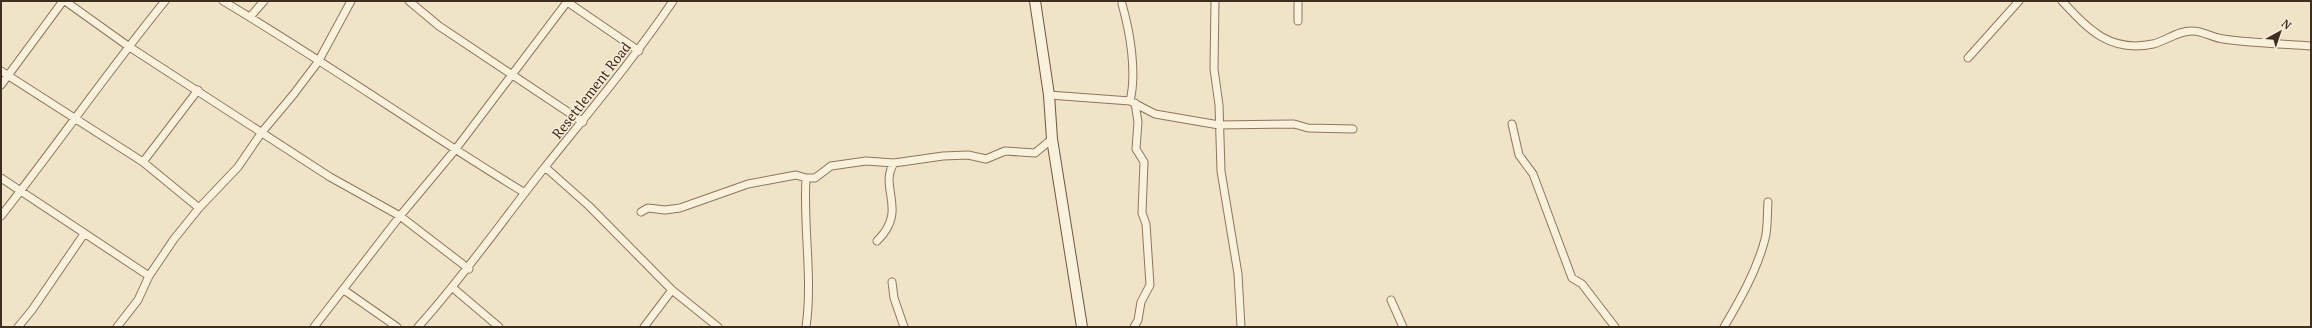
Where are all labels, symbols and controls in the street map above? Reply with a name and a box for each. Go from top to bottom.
north arrow [2260,12,2300,52]
text: N [2279,16,2295,33]
street label: Resettlement Road [547,38,635,142]

